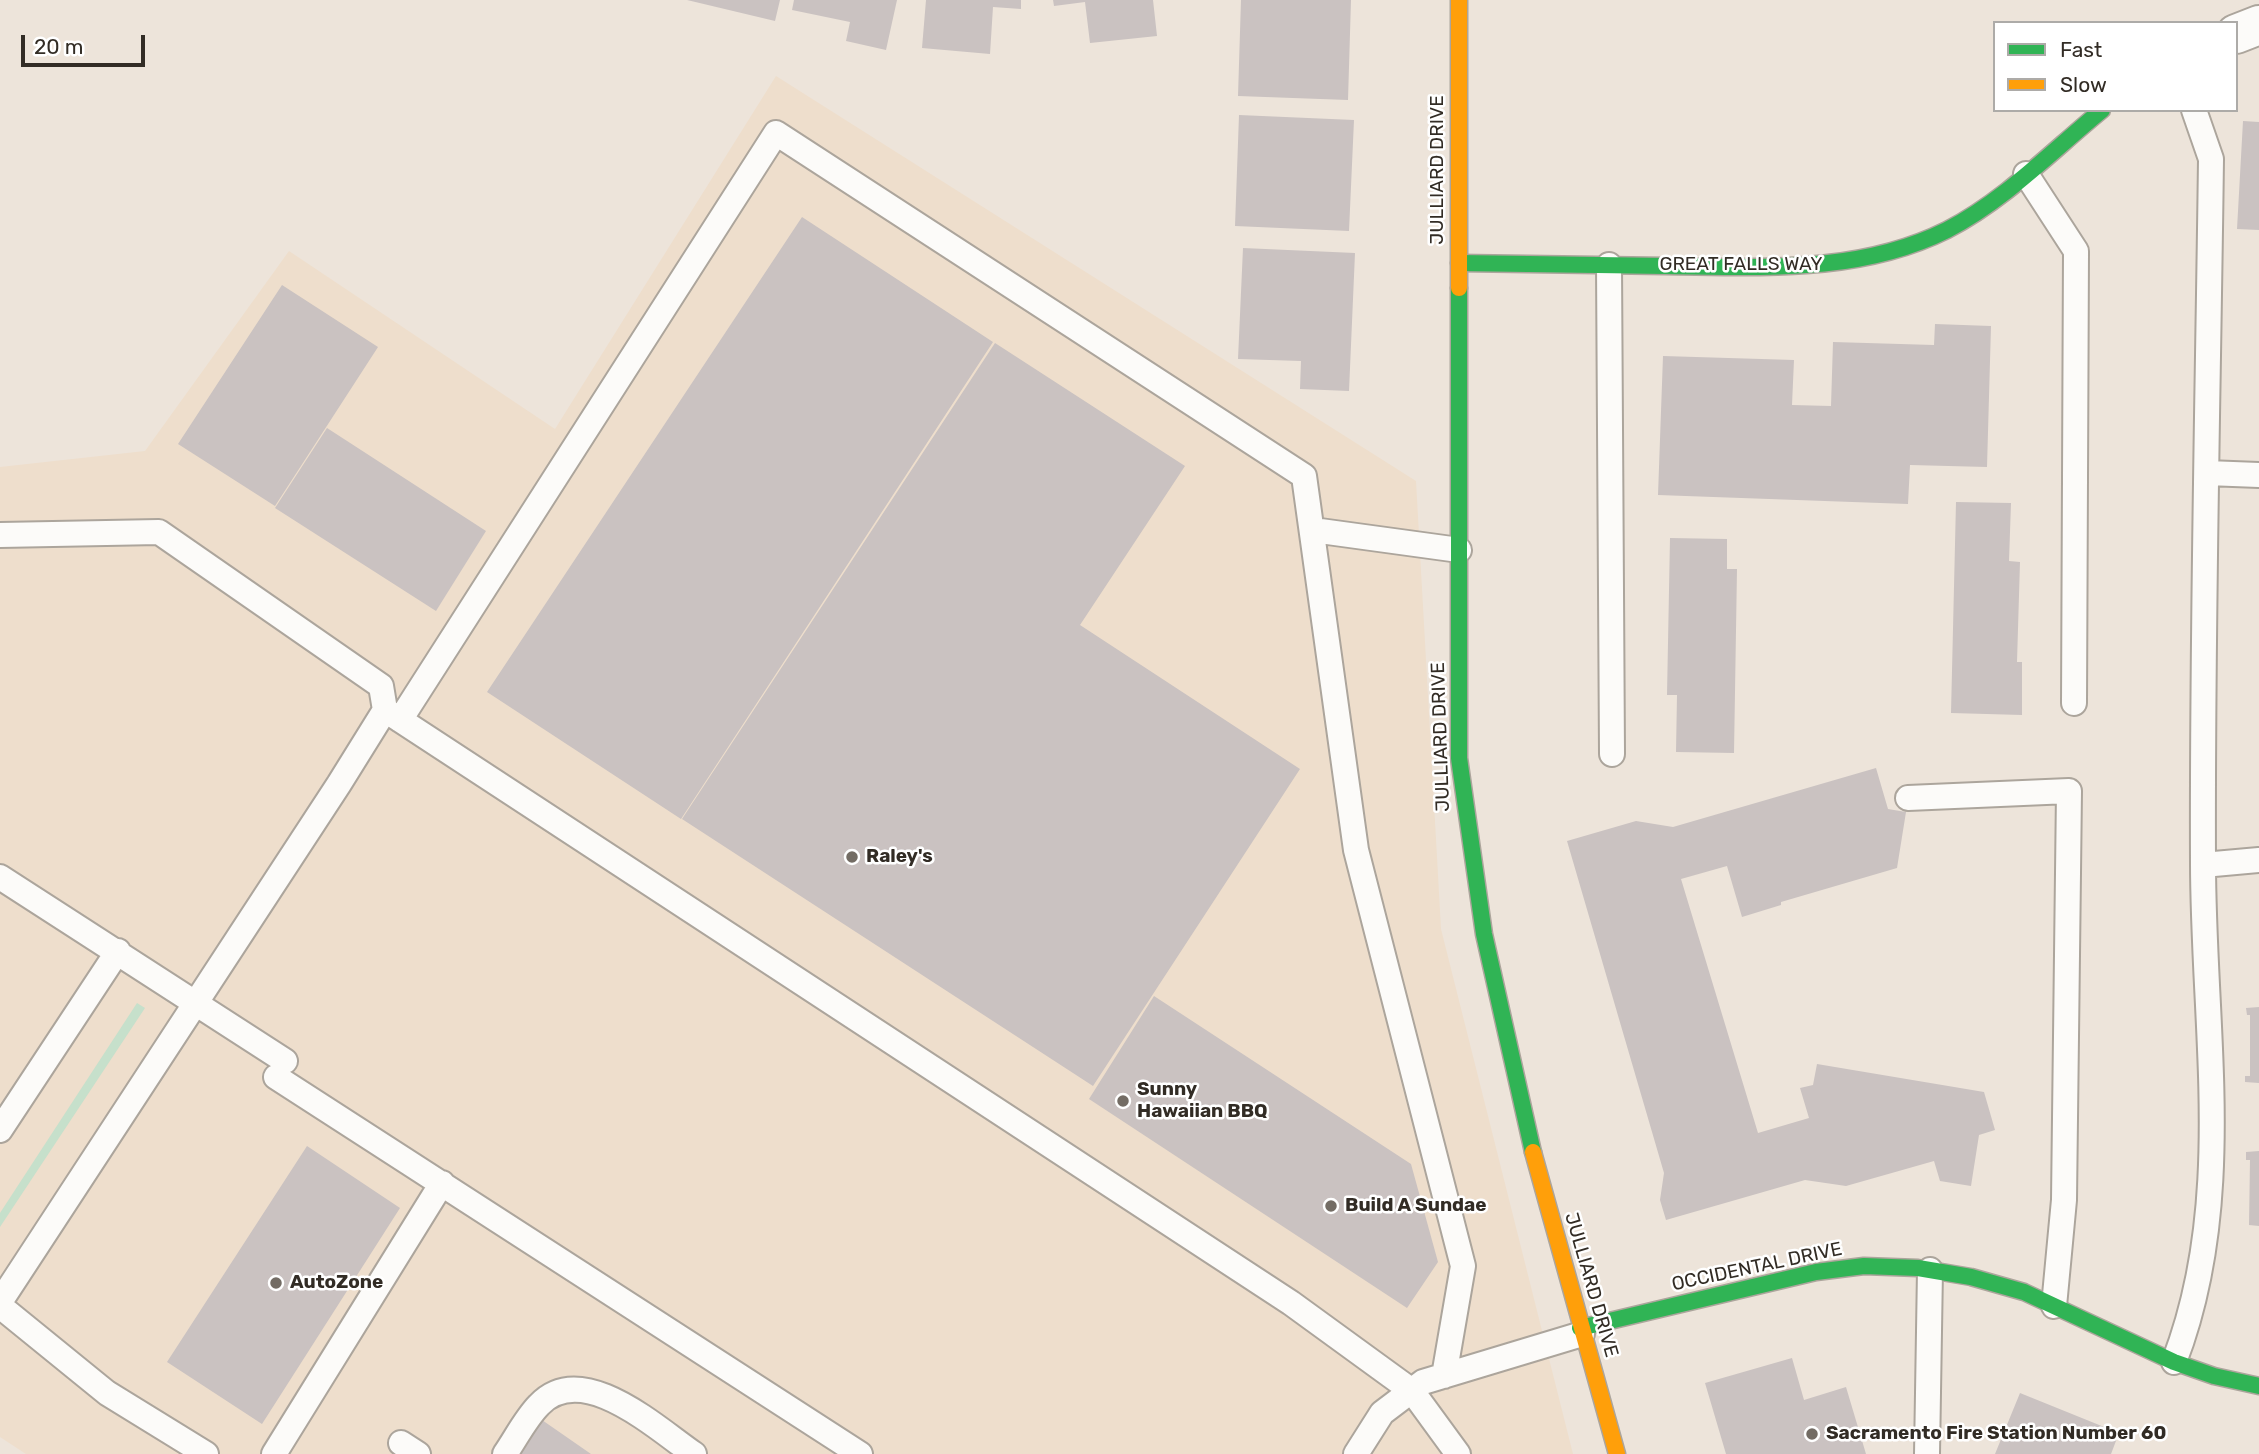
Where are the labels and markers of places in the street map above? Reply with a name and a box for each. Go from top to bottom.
place label: Raley's [866,846,933,868]
marker: Raley's [844,849,860,865]
place label: Sunny Hawaiian BBQ [1137,1079,1268,1123]
marker: Sunny Hawaiian BBQ [1115,1093,1131,1109]
place label: Build A Sundae [1345,1195,1487,1217]
marker: Build A Sundae [1323,1198,1339,1214]
place label: AutoZone [290,1272,383,1294]
marker: AutoZone [268,1275,284,1291]
place label: Sacramento Fire Station Number 60 [1826,1423,2166,1445]
marker: Sacramento Fire Station Number 60 [1804,1426,1820,1442]

